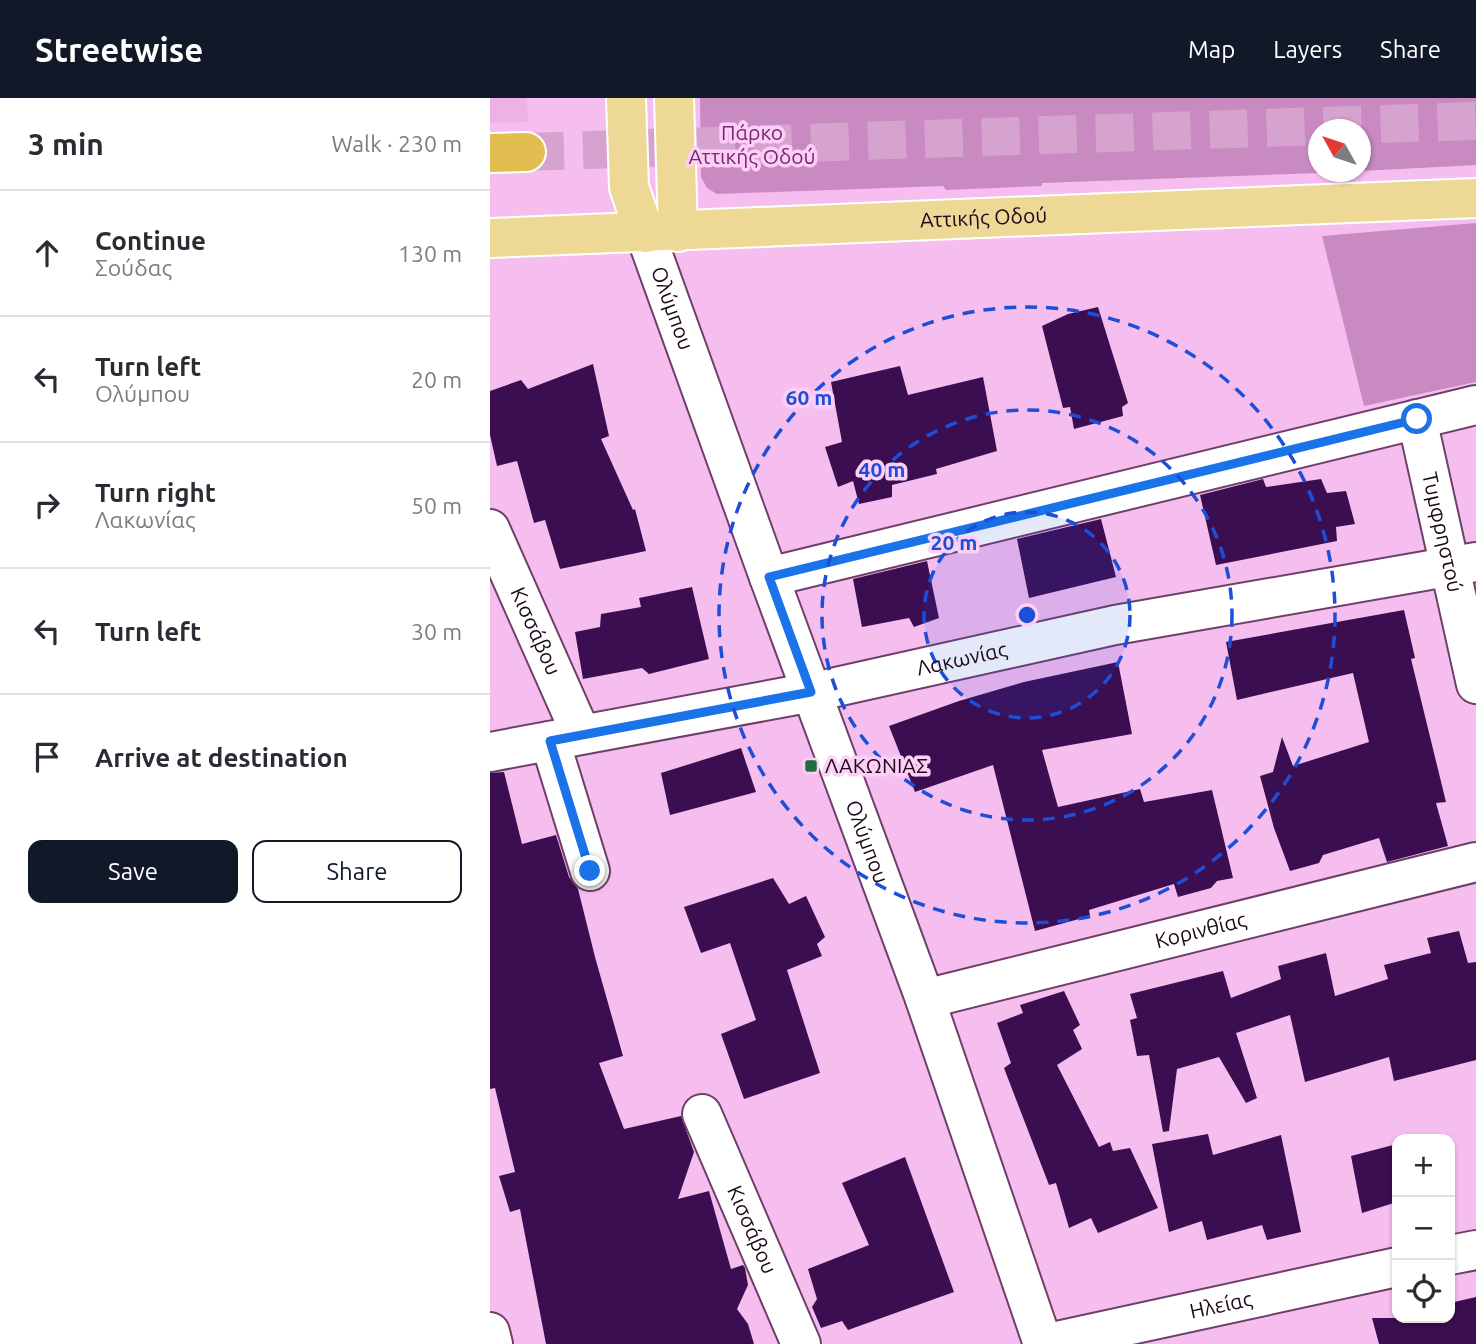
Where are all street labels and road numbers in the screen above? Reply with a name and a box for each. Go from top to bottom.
street label: Αττικής Οδού [919,202,1048,232]
street label: Ολύμπου [647,263,699,353]
street label: Τυμφρηστού [1418,470,1468,594]
street label: Κισσάβου [506,583,566,679]
street label: Λακωνίας [914,636,1010,680]
street label: Ολύμπου [841,796,894,886]
street label: Κορινθίας [1152,907,1249,952]
street label: Κισσάβου [723,1182,782,1277]
street label: Ηλείας [1187,1286,1255,1323]

